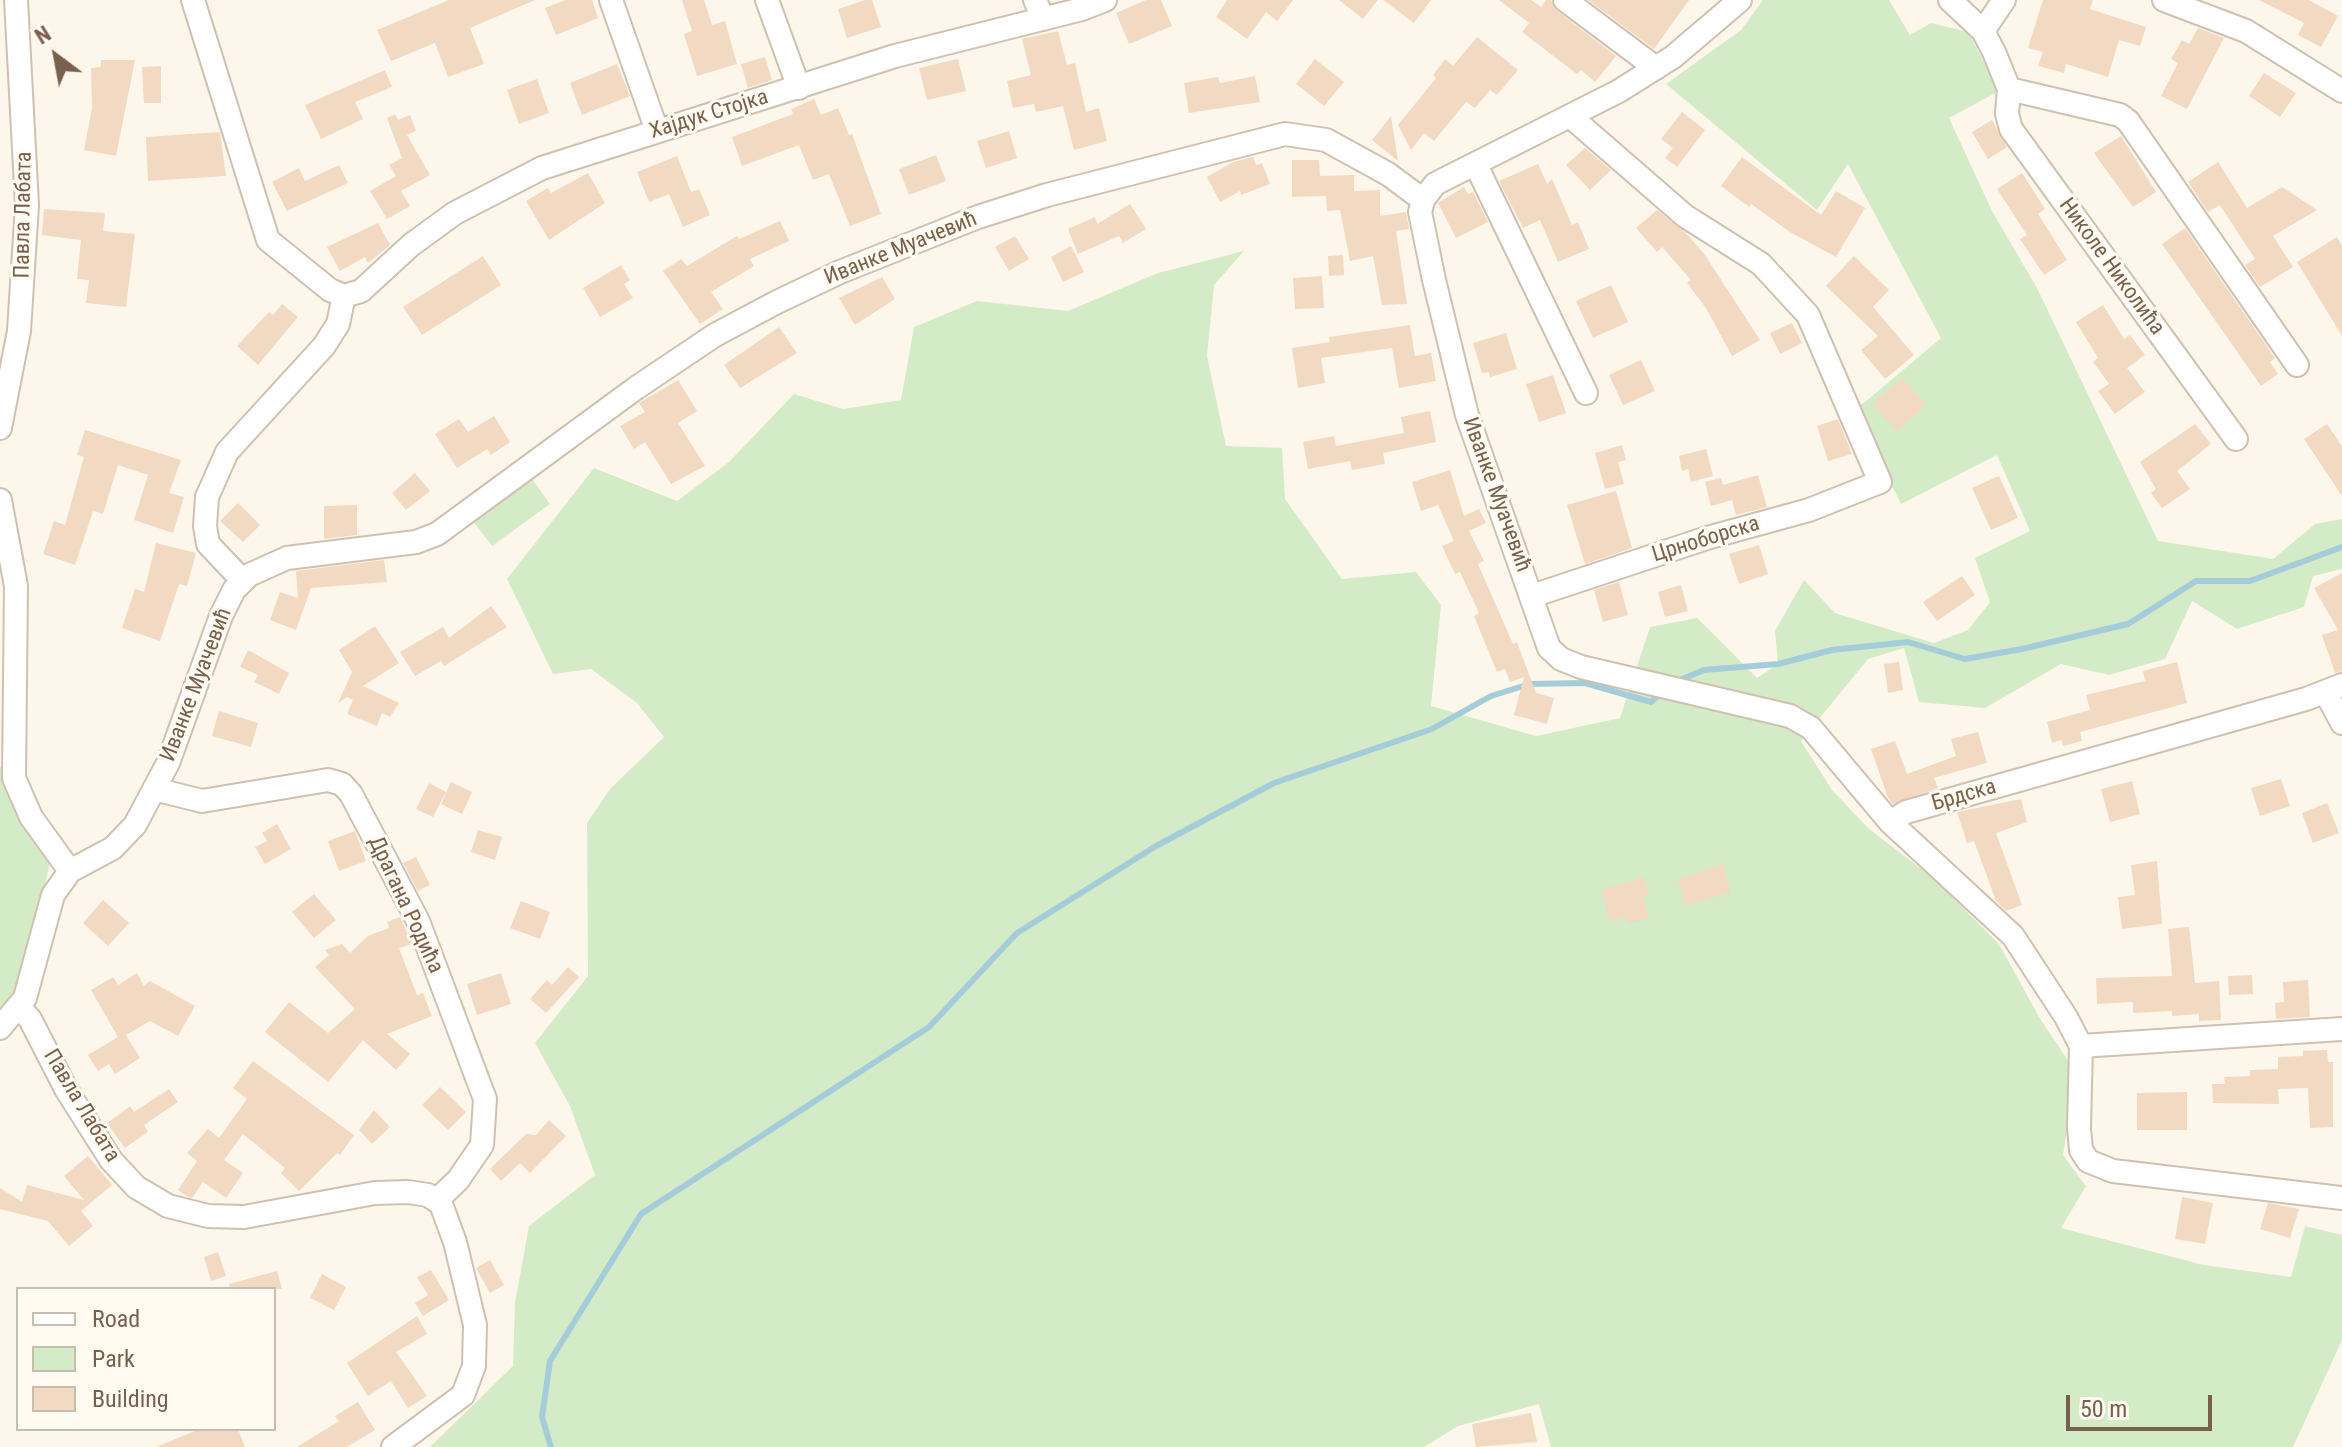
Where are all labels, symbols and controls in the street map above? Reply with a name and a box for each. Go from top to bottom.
north arrow [16,16,96,96]
text: N [31,21,55,49]
street label: Хајдук Стојка [647,84,771,146]
street label: Павла Лабата [10,151,38,279]
street label: Николе Николића [2053,193,2169,341]
street label: Иванке Муачевић [821,206,981,292]
street label: Иванке Муачевић [1456,414,1536,576]
street label: Црноборска [1649,511,1763,569]
street label: Иванке Муачевић [156,604,238,766]
street label: Брдска [1929,774,1999,818]
street label: Драгана Родића [362,832,448,978]
street label: Павла Лабата [37,1045,125,1167]
legend [16,1287,276,1431]
text: Road [92,1305,140,1333]
text: Park [92,1345,135,1373]
scale bar [2070,1379,2216,1429]
text: Building [92,1385,169,1413]
text: 50 m [2080,1395,2127,1423]

